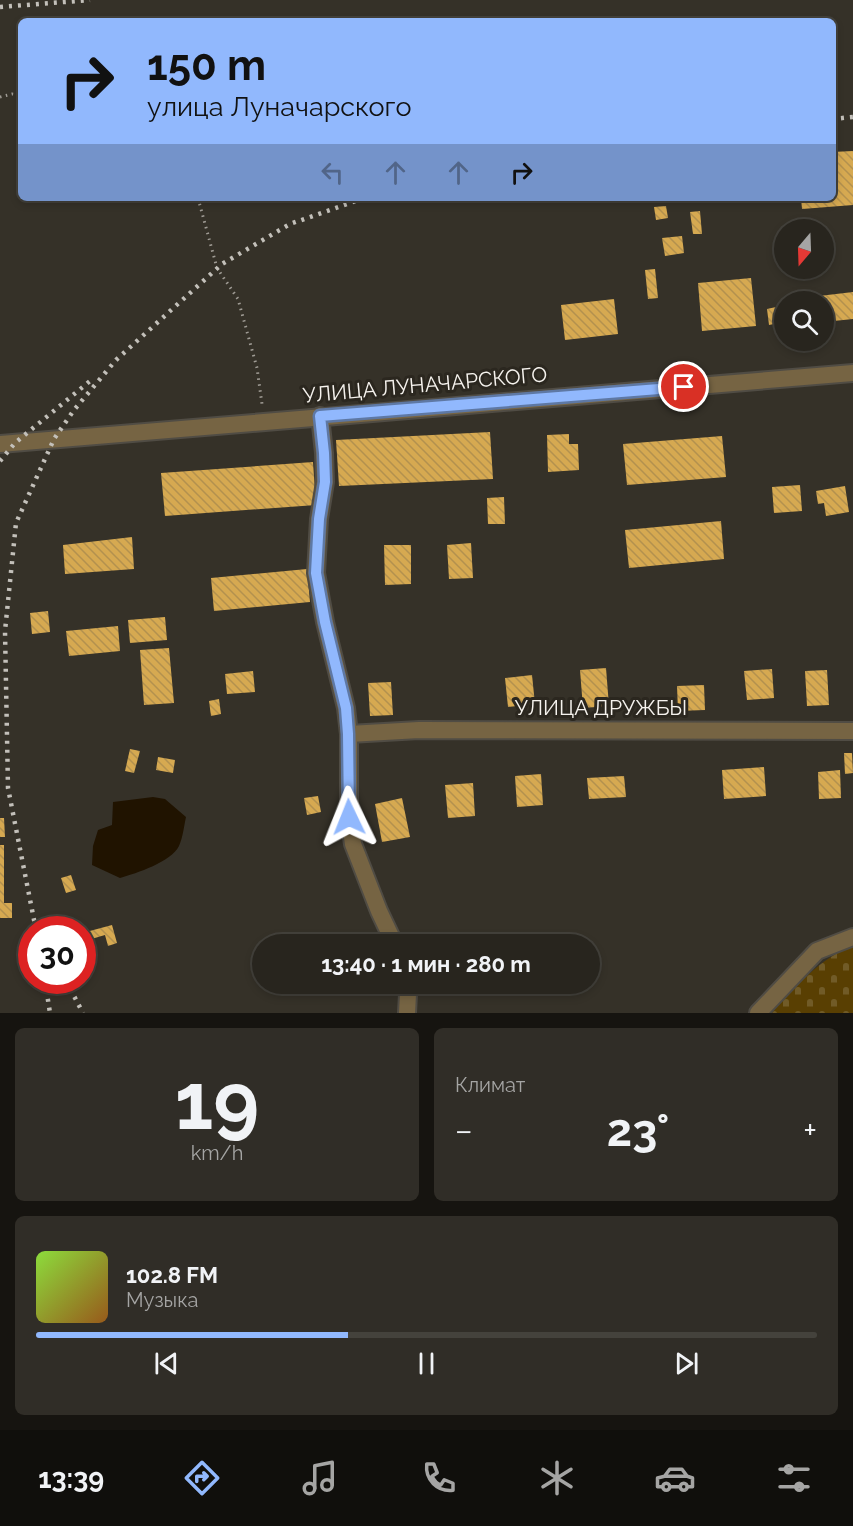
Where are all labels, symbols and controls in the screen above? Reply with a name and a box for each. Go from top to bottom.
text: 150 m [147,41,266,90]
icon: right [48,42,126,120]
text: улица Луначарского [147,91,412,122]
icon: left [316,156,349,189]
icon: ahead [379,156,412,189]
icon: ahead [442,156,475,189]
icon: right [505,156,538,189]
north arrow [774,219,834,279]
map controls [774,219,834,351]
button: search [774,291,834,351]
street label: УЛИЦА ЛУНАЧАРСКОГО [302,361,548,408]
pin [658,361,709,412]
icon: arrive [667,370,700,403]
street label: УЛИЦА ДРУЖБЫ [515,695,687,720]
position arrow [317,785,381,849]
speed limit sign: 30 [18,916,96,994]
text: 13:40 · 1 мин · 280 m [321,951,531,977]
text: 19 [175,1056,259,1147]
text: Климат [455,1073,525,1097]
text: 23° [607,1104,669,1157]
text: − [455,1111,473,1150]
text: + [803,1111,817,1150]
text: km/h [191,1141,243,1165]
text: 102.8 FM [126,1262,218,1288]
text: Музыка [126,1288,198,1312]
icon: previous [150,1347,183,1380]
icon: pause [410,1347,443,1380]
icon: next [670,1347,703,1380]
icon: directions [181,1457,223,1499]
icon: music [299,1457,341,1499]
icon: phone [418,1457,460,1499]
icon: climate [536,1457,578,1499]
icon: car [654,1457,696,1499]
icon: filters [773,1457,815,1499]
text: 13:39 [38,1463,104,1494]

